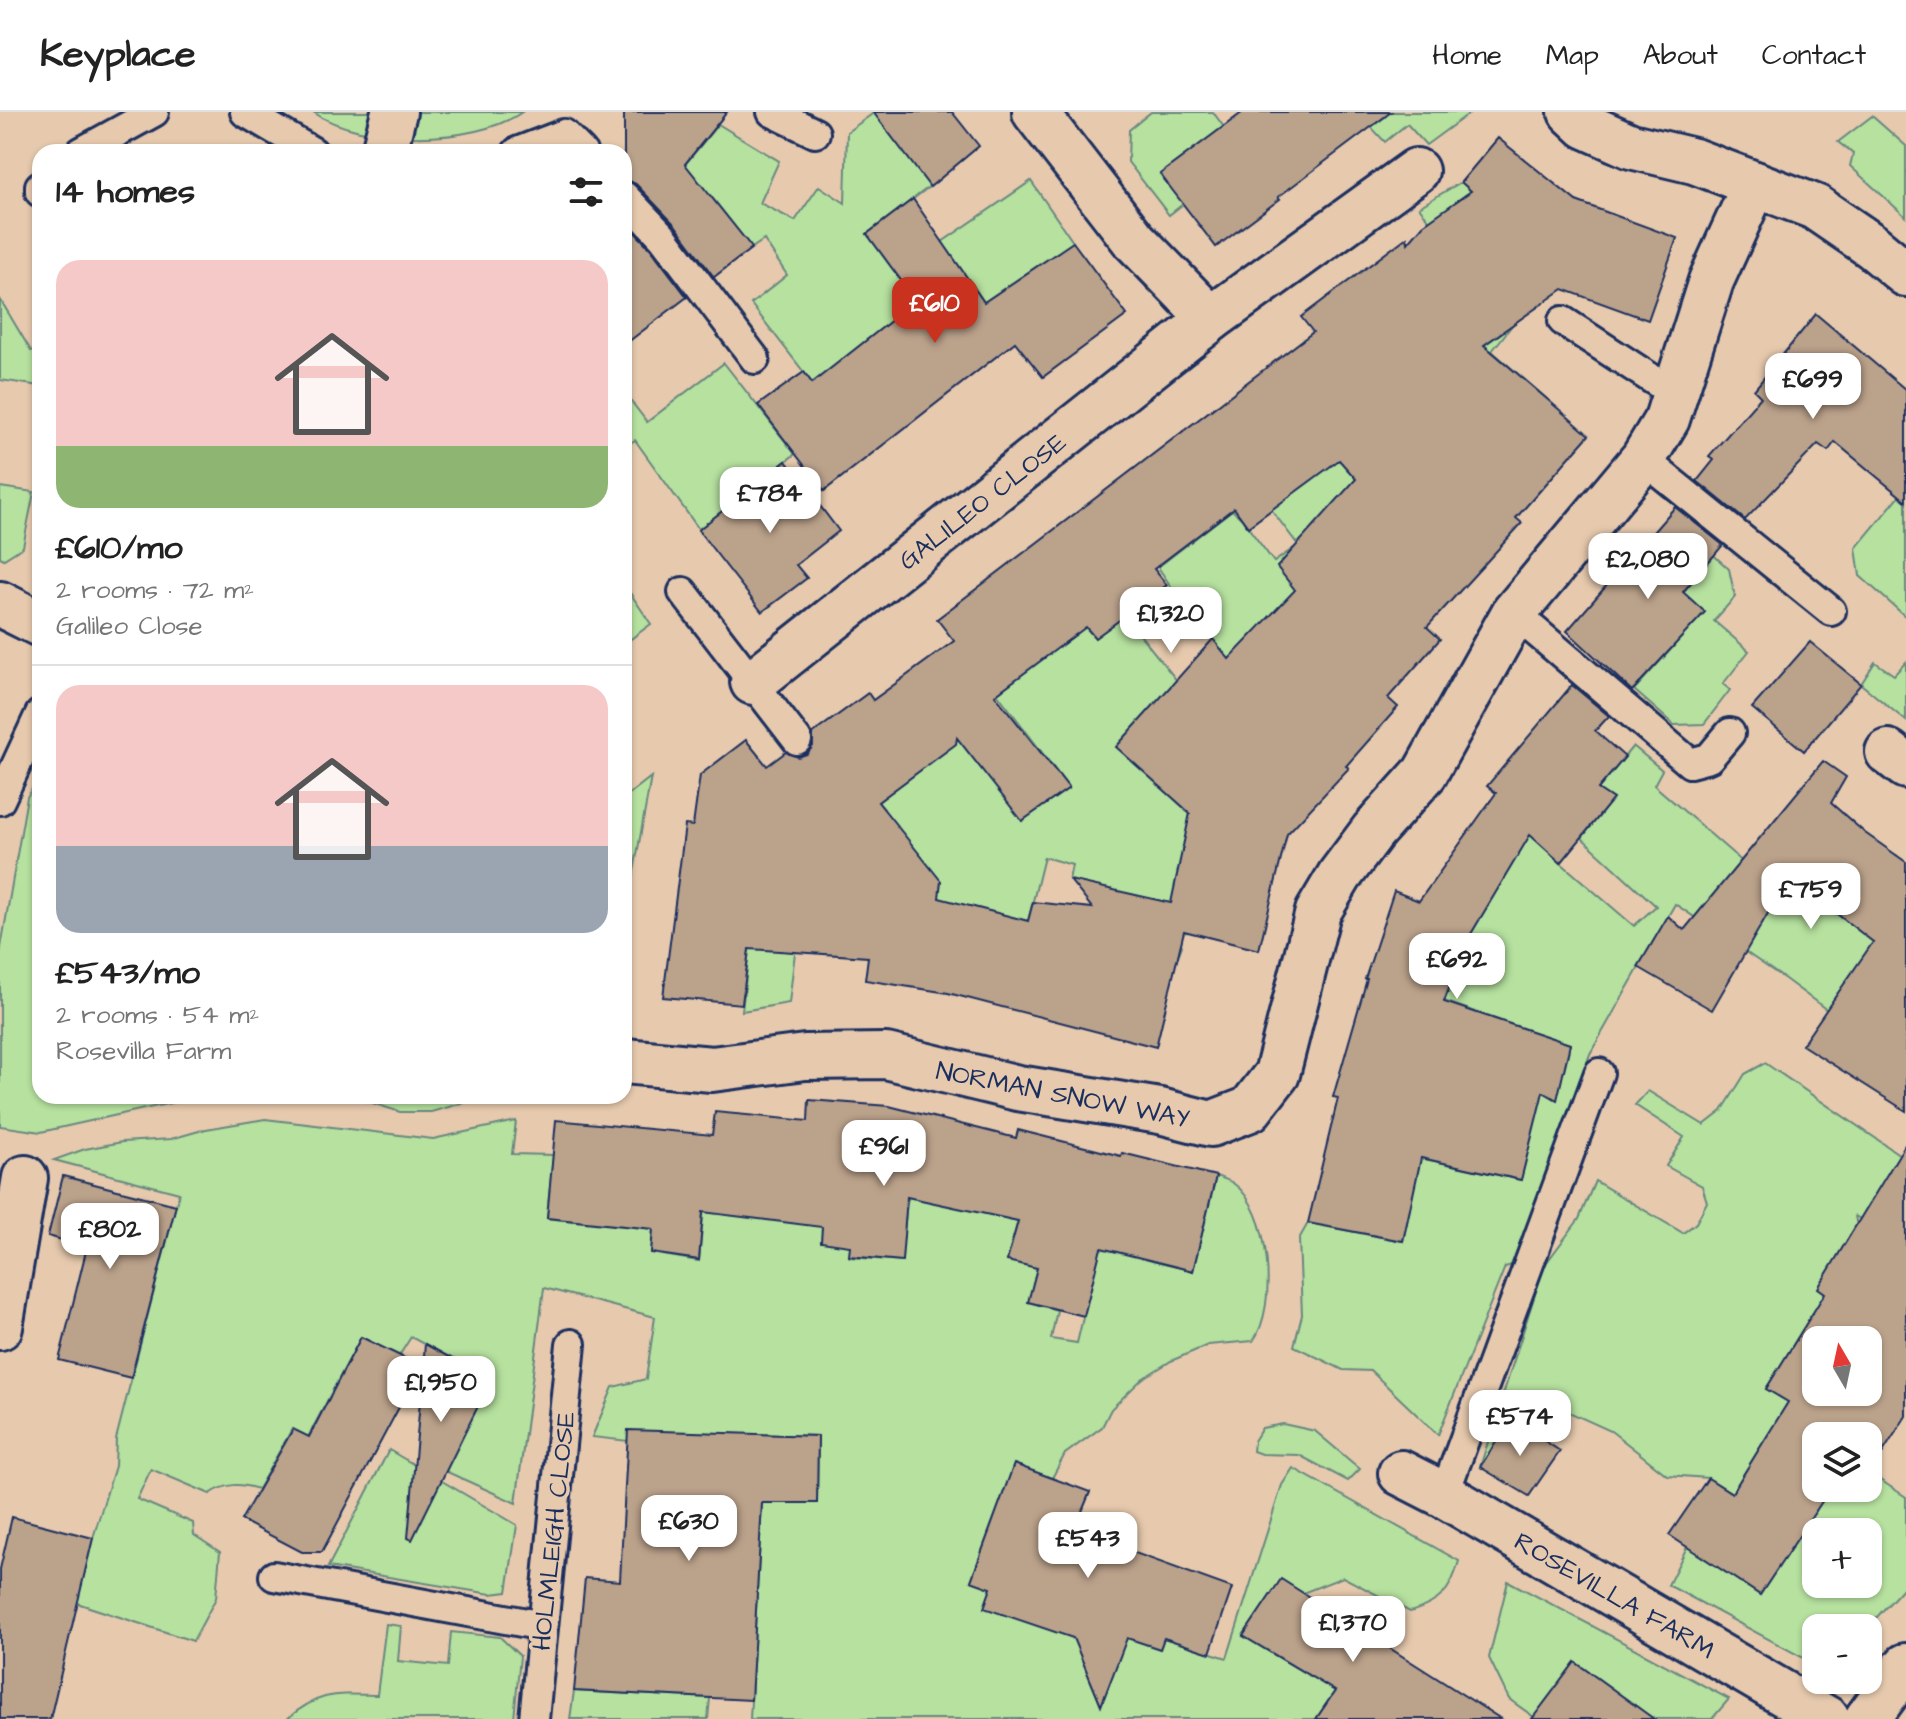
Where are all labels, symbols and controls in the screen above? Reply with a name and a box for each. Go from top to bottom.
text: Keyplace [40,29,196,81]
text: Home [1432,36,1502,75]
text: Map [1546,36,1599,75]
text: About [1643,36,1718,75]
text: Contact [1762,36,1866,75]
text: 14 homes [56,168,195,216]
icon: filters [564,170,608,214]
pin: £610 [888,277,982,345]
text: £610 [910,285,960,321]
icon: home [260,312,404,456]
pin: £699 [1766,353,1860,421]
text: £699 [1783,361,1843,397]
street label: GALILEO CLOSE [891,425,1074,579]
pin: £784 [723,467,817,535]
text: £784 [738,475,802,511]
text: £610/mo [56,524,183,572]
pin: £2,080 [1583,533,1713,601]
text: £2,080 [1606,541,1690,577]
text: 2 rooms · 72 m² [56,572,254,608]
pin: £1,320 [1106,587,1236,655]
text: £1,320 [1138,595,1204,631]
text: Galileo Close [56,608,203,644]
icon: home [260,737,404,881]
pin: £759 [1764,863,1858,931]
text: £759 [1779,871,1843,907]
pin: £692 [1410,933,1504,1001]
text: £692 [1427,941,1487,977]
text: £543/mo [56,949,200,997]
text: 2 rooms · 54 m² [56,997,259,1033]
text: Rosevilla Farm [56,1033,231,1069]
street label: NORMAN SNOW WAY [933,1053,1193,1137]
pin: £961 [837,1120,931,1188]
text: £961 [860,1128,908,1164]
pin: £802 [63,1203,157,1271]
text: £802 [79,1211,141,1247]
north arrow [1802,1326,1882,1406]
map controls [1802,1326,1882,1694]
pin: £1,950 [376,1356,506,1424]
text: £1,950 [405,1364,477,1400]
pin: £574 [1473,1390,1567,1458]
text: £574 [1487,1398,1553,1434]
street label: HOLMLEIGH CLOSE [524,1410,584,1652]
button: layers [1802,1422,1882,1502]
pin: £630 [642,1495,736,1563]
text: £630 [659,1503,719,1539]
pin: £543 [1041,1512,1135,1580]
button: + [1802,1518,1882,1598]
text: £543 [1056,1520,1120,1556]
street label: ROSEVILLA FARM [1508,1524,1721,1668]
pin: £1,370 [1288,1596,1418,1664]
text: £1,370 [1319,1604,1387,1640]
button: − [1802,1614,1882,1694]

